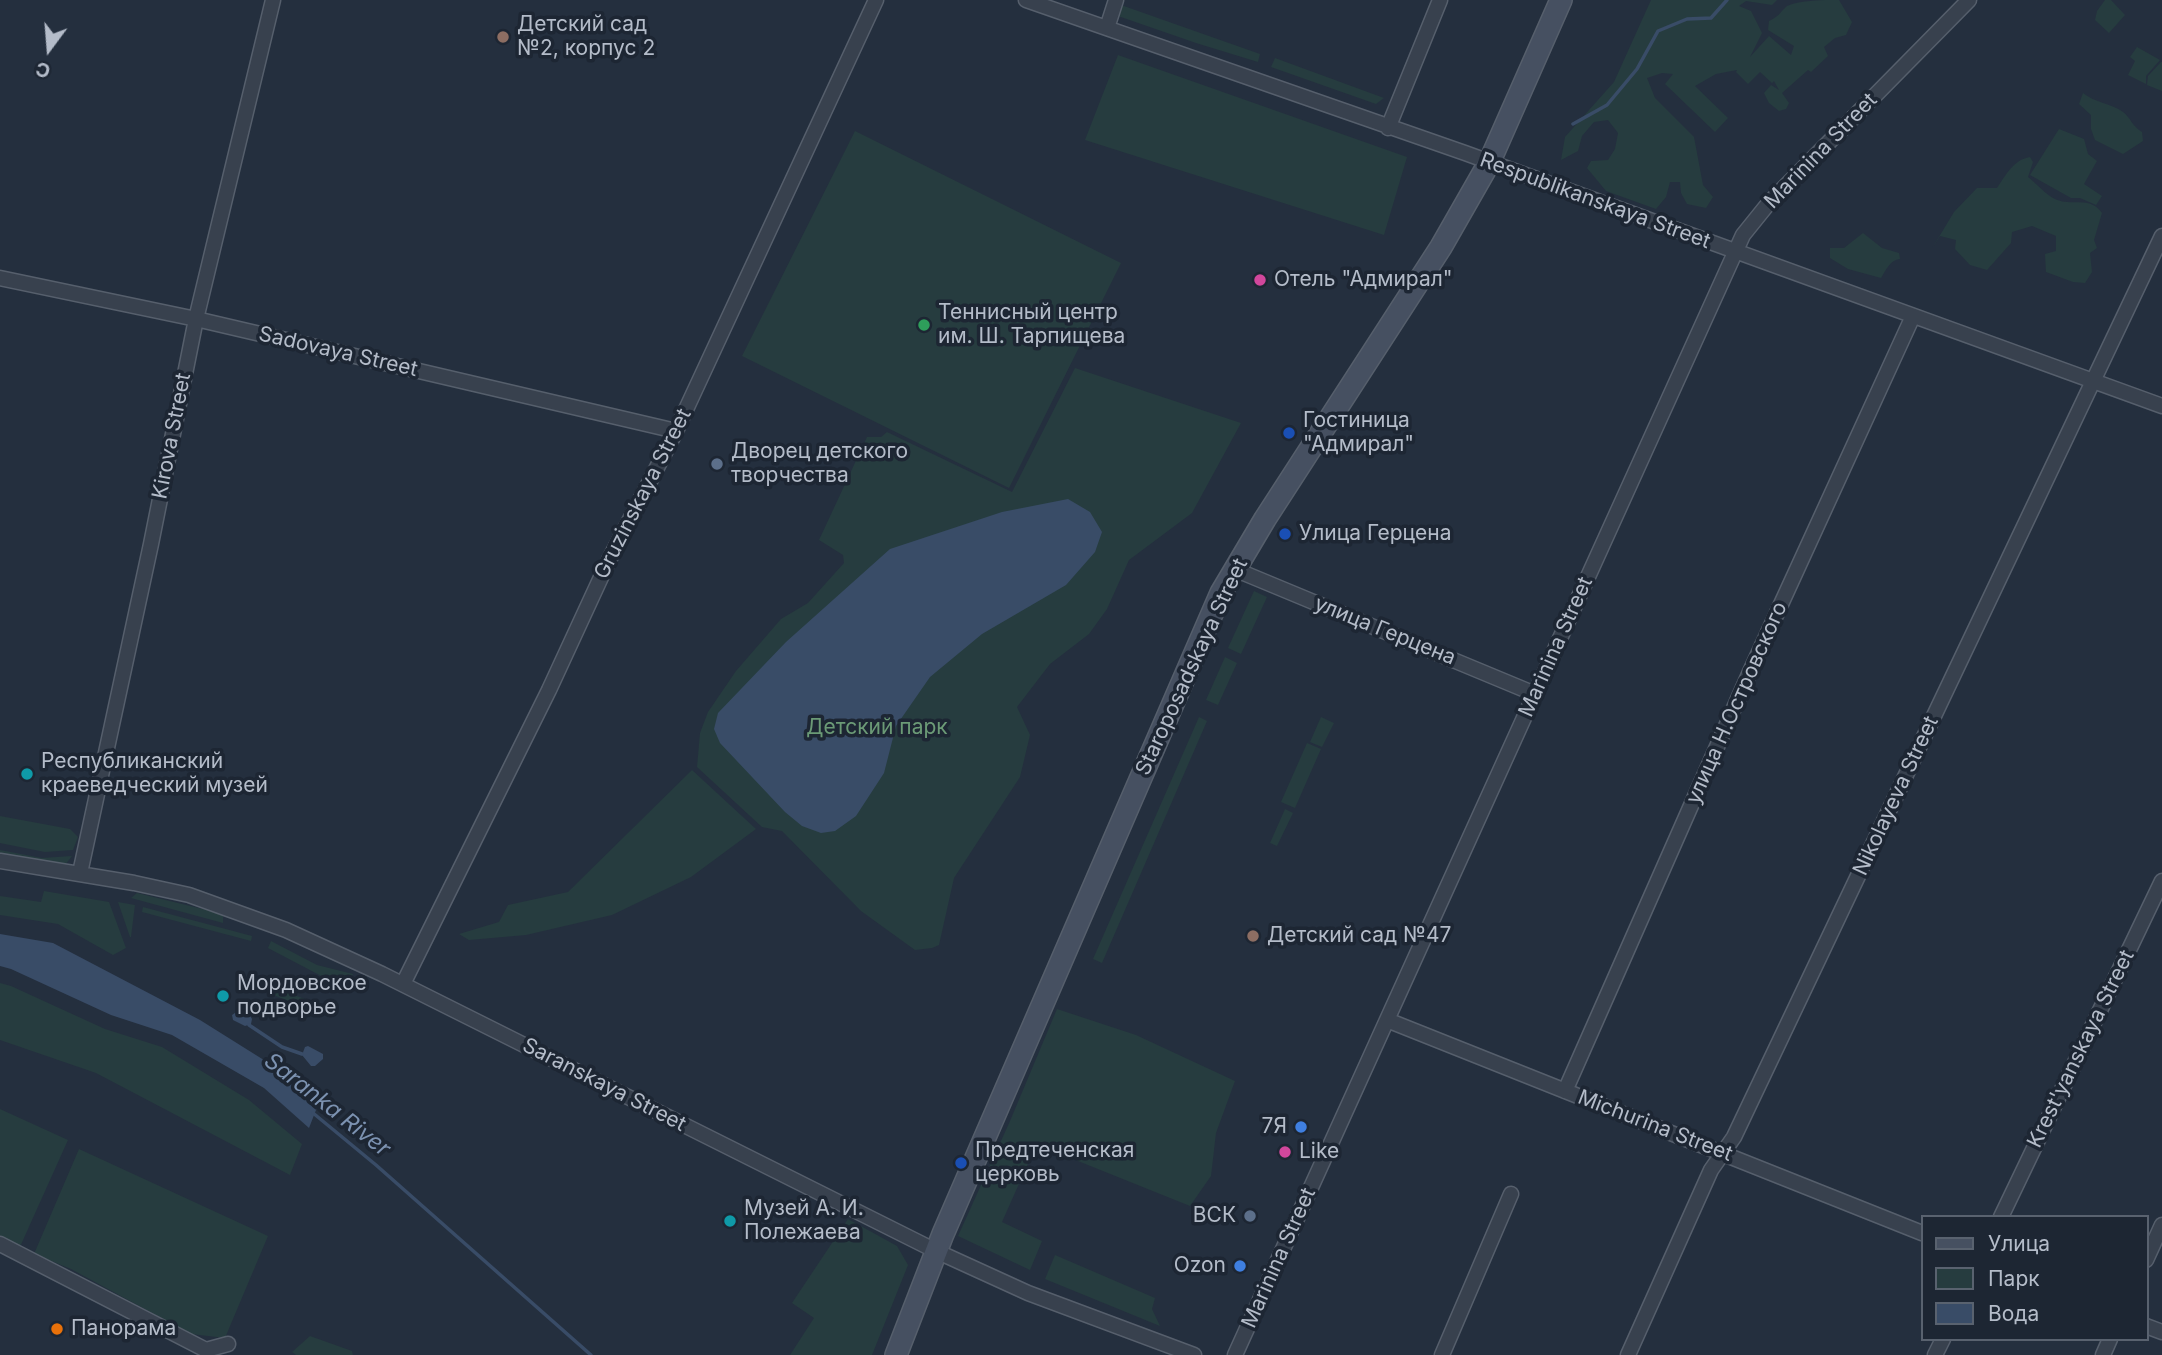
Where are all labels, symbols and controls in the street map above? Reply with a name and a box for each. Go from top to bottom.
place label: Детский сад №2, корпус 2 [517,12,655,62]
north arrow [14,14,84,84]
marker: Детский сад №2, корпус 2 [495,29,511,45]
text: С [33,57,53,83]
street label: Marinina Street [1760,88,1882,214]
street label: Respublikanskaya Street [1476,148,1714,254]
place label: Отель "Адмирал" [1274,267,1453,293]
marker: Отель "Адмирал" [1252,272,1268,288]
place label: Теннисный центр им. Ш. Тарпищева [938,300,1125,350]
marker: Теннисный центр им. Ш. Тарпищева [916,317,932,333]
street label: Sadovaya Street [256,321,420,383]
street label: Kirova Street [147,371,197,501]
street label: Gruzinskaya Street [589,405,697,583]
place label: Гостиница "Адмирал" [1303,408,1414,458]
marker: Гостиница "Адмирал" [1281,425,1297,441]
place label: Дворец детского творчества [731,439,908,489]
marker: Дворец детского творчества [709,456,725,472]
place label: Улица Герцена [1299,521,1452,547]
marker: Улица Герцена [1277,526,1293,542]
street label: Staroposadskaya Street [1131,555,1253,779]
street label: Marinina Street [1514,573,1598,721]
street label: улица Герцена [1311,591,1459,671]
street label: улица Н.Островского [1681,598,1793,808]
street label: Nikolayeva Street [1848,712,1944,880]
park label: Детский парк [806,715,948,741]
place label: Республиканский краеведческий музей [41,749,268,799]
marker: Республиканский краеведческий музей [19,766,35,782]
place label: Детский сад №47 [1267,923,1451,949]
marker: Детский сад №47 [1245,928,1261,944]
street label: Krest'yanskaya Street [2022,946,2140,1152]
place label: Мордовское подворье [237,971,367,1021]
marker: Мордовское подворье [215,988,231,1004]
street label: Saranskaya Street [518,1033,690,1137]
water label: Saranka River [258,1047,396,1163]
street label: Michurina Street [1574,1085,1736,1167]
place label: 7Я [1262,1114,1287,1140]
marker: 7Я [1293,1119,1309,1135]
place label: Предтеченская церковь [975,1138,1134,1188]
place label: Like [1299,1139,1339,1165]
marker: Like [1277,1144,1293,1160]
marker: Предтеченская церковь [953,1155,969,1171]
street label: Marinina Street [1237,1184,1321,1332]
place label: Музей А. И. Полежаева [744,1196,864,1246]
place label: ВСК [1193,1203,1236,1229]
marker: ВСК [1242,1208,1258,1224]
marker: Музей А. И. Полежаева [722,1213,738,1229]
legend [1920,1215,2148,1341]
text: Улица [1988,1231,2050,1256]
place label: Ozon [1174,1253,1226,1279]
marker: Ozon [1232,1258,1248,1274]
text: Парк [1988,1266,2040,1291]
text: Вода [1988,1301,2039,1326]
place label: Панорама [71,1316,176,1342]
marker: Панорама [49,1321,65,1337]

